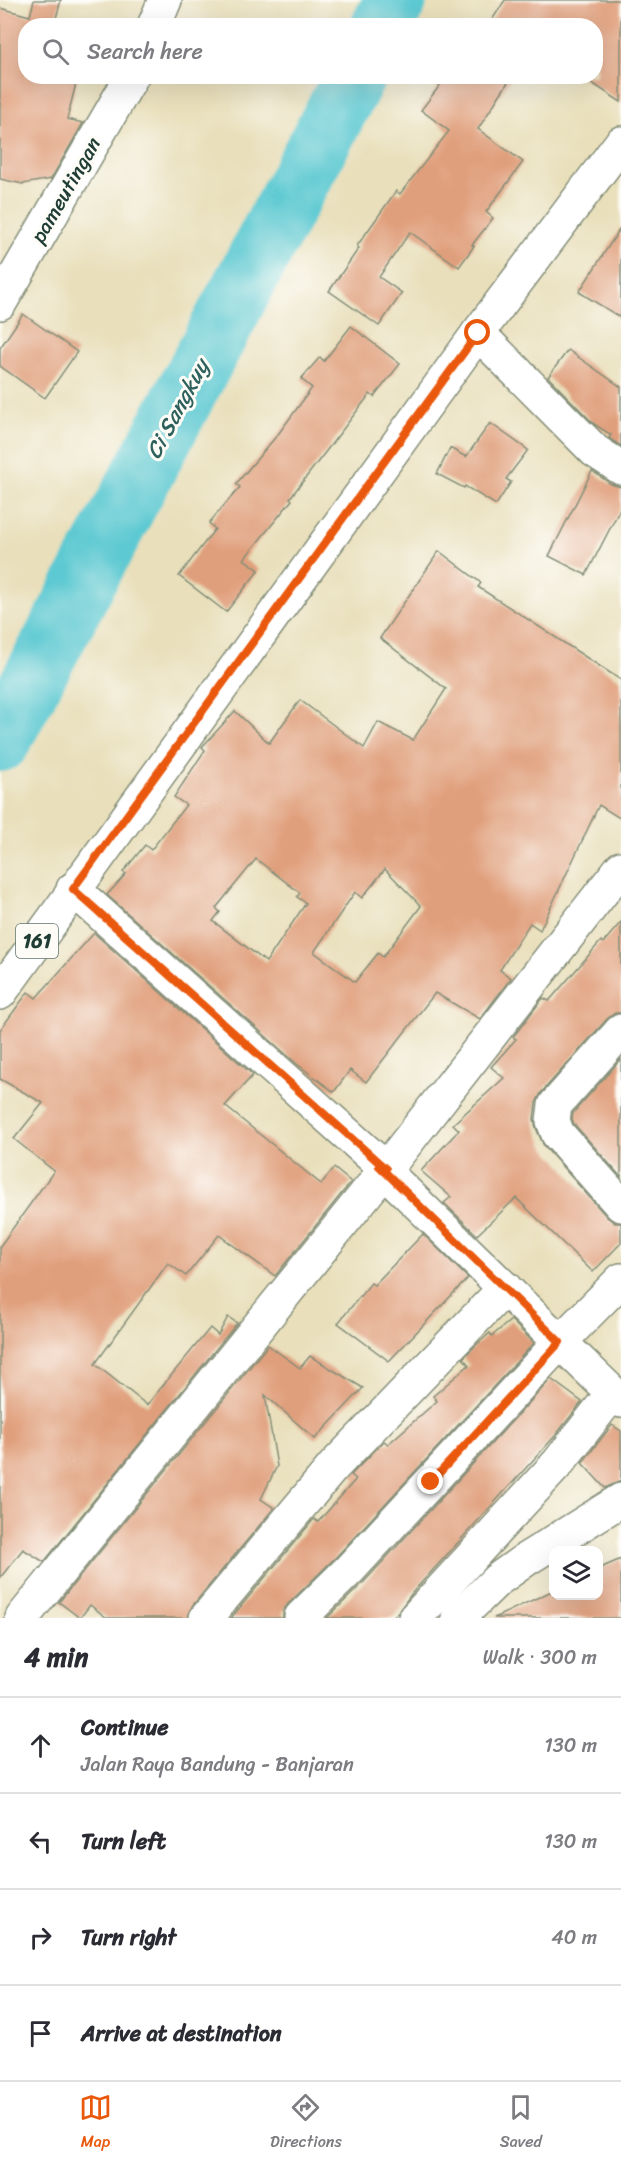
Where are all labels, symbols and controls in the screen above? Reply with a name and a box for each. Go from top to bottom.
search box [18,18,603,84]
text: Search here [87,32,203,71]
icon: search [39,35,72,68]
street label: pameutingan [20,129,112,251]
route start [464,319,490,345]
water label: Ci Sangkuy [134,349,221,466]
road number: 161 [16,924,58,958]
route end [417,1468,443,1494]
map controls [549,1546,603,1600]
button: layers [549,1546,603,1600]
text: 4 min [24,1634,88,1680]
text: Walk · 300 m [483,1640,597,1675]
text: Continue [81,1708,169,1747]
text: 130 m [544,1728,597,1763]
icon: ahead [24,1729,57,1762]
text: Jalan Raya Bandung - Banjaran [81,1747,354,1782]
text: Turn left [81,1822,166,1861]
text: 130 m [544,1824,597,1859]
icon: left [24,1825,57,1858]
text: Turn right [81,1918,176,1957]
text: 40 m [551,1920,597,1955]
icon: right [24,1921,57,1954]
text: Arrive at destination [81,2014,282,2053]
icon: arrive [24,2017,57,2050]
tab: Map [79,2091,112,2156]
tab: Directions [270,2091,342,2156]
tab: Saved [500,2091,542,2156]

